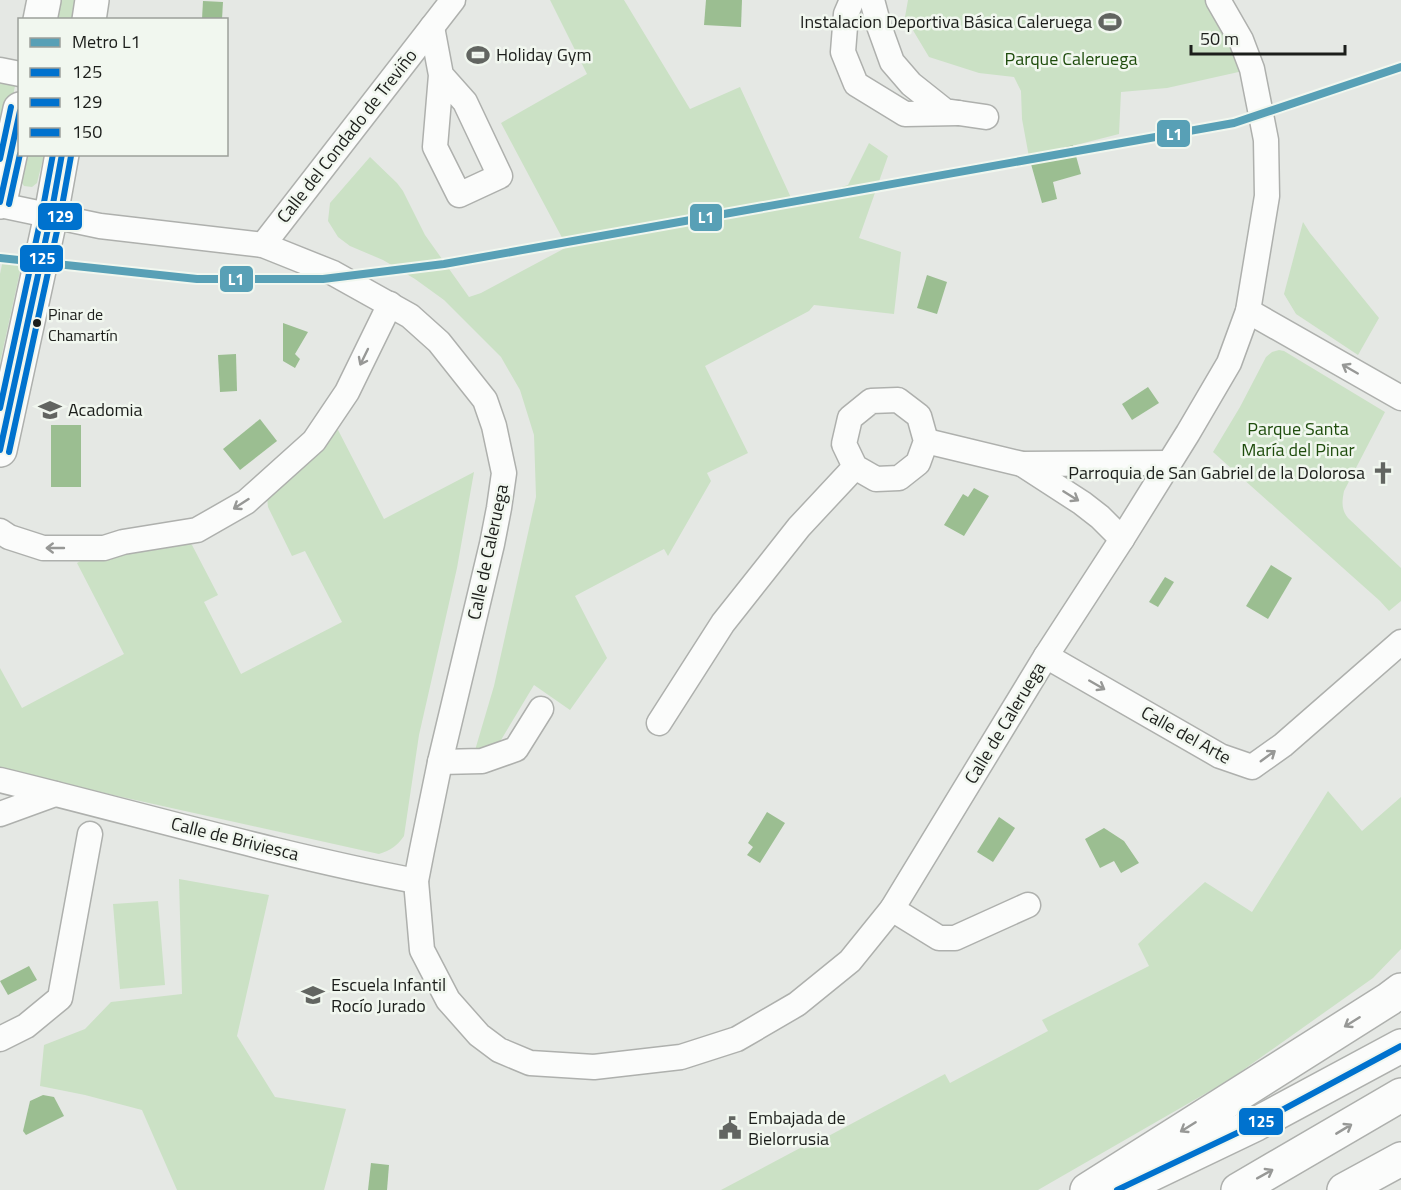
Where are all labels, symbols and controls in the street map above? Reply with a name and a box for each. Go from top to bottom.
place label: Instalacion Deportiva Básica Caleruega [800,8,1092,35]
sports icon: Instalacion Deportiva Básica Caleruega [1097,9,1123,35]
legend [18,18,228,156]
scale bar [1191,18,1346,56]
text: 50 m [1200,25,1239,52]
text: Metro L1 [72,28,141,55]
place label: Holiday Gym [496,41,591,68]
sports icon: Holiday Gym [465,42,491,68]
street label: Calle del Condado de Treviño [270,43,423,229]
park label: Parque Caleruega [1005,45,1137,72]
text: 125 [72,58,102,85]
text: 129 [72,88,102,115]
text: 150 [72,118,102,145]
line badge: L1 [1156,119,1191,148]
text: L1 [1166,122,1182,146]
line badge: 129 [37,202,83,231]
line badge: L1 [689,203,723,232]
text: 129 [47,204,73,228]
text: L1 [698,205,714,229]
line badge: 125 [19,244,64,273]
text: 125 [29,246,55,270]
line badge: L1 [219,265,254,293]
text: L1 [228,267,244,291]
place label: Pinar de Chamartín [48,302,118,347]
marker: Pinar de Chamartín [31,317,43,329]
one-way arrow [358,347,370,365]
one-way arrow [1342,363,1359,375]
place label: Acadomia [68,396,143,423]
school or university icon: Acadomia [37,397,63,423]
park label: Parque Santa María del Pinar [1241,415,1355,463]
place label: Parroquia de San Gabriel de la Dolorosa [1068,459,1365,486]
church icon: Parroquia de San Gabriel de la Dolorosa [1370,460,1396,486]
street label: Calle de Caleruega [460,482,515,622]
one-way arrow [1062,490,1079,502]
one-way arrow [233,499,250,511]
one-way arrow [45,542,65,554]
street label: Calle de Caleruega [957,657,1052,789]
one-way arrow [1088,679,1105,691]
street label: Calle del Arte [1136,699,1236,770]
one-way arrow [1259,750,1275,762]
street label: Calle de Briviesca [168,810,302,867]
place label: Escuela Infantil Rocío Jurado [331,971,446,1019]
school or university icon: Escuela Infantil Rocío Jurado [300,982,326,1008]
one-way arrow [1344,1016,1361,1028]
place label: Embajada de Bielorrusia [748,1104,846,1152]
line badge: 125 [1238,1107,1284,1136]
text: 125 [1248,1109,1274,1133]
public building icon: Embajada de Bielorrusia [717,1115,743,1141]
one-way arrow [1180,1121,1197,1133]
one-way arrow [1335,1123,1352,1135]
one-way arrow [1257,1168,1274,1180]

